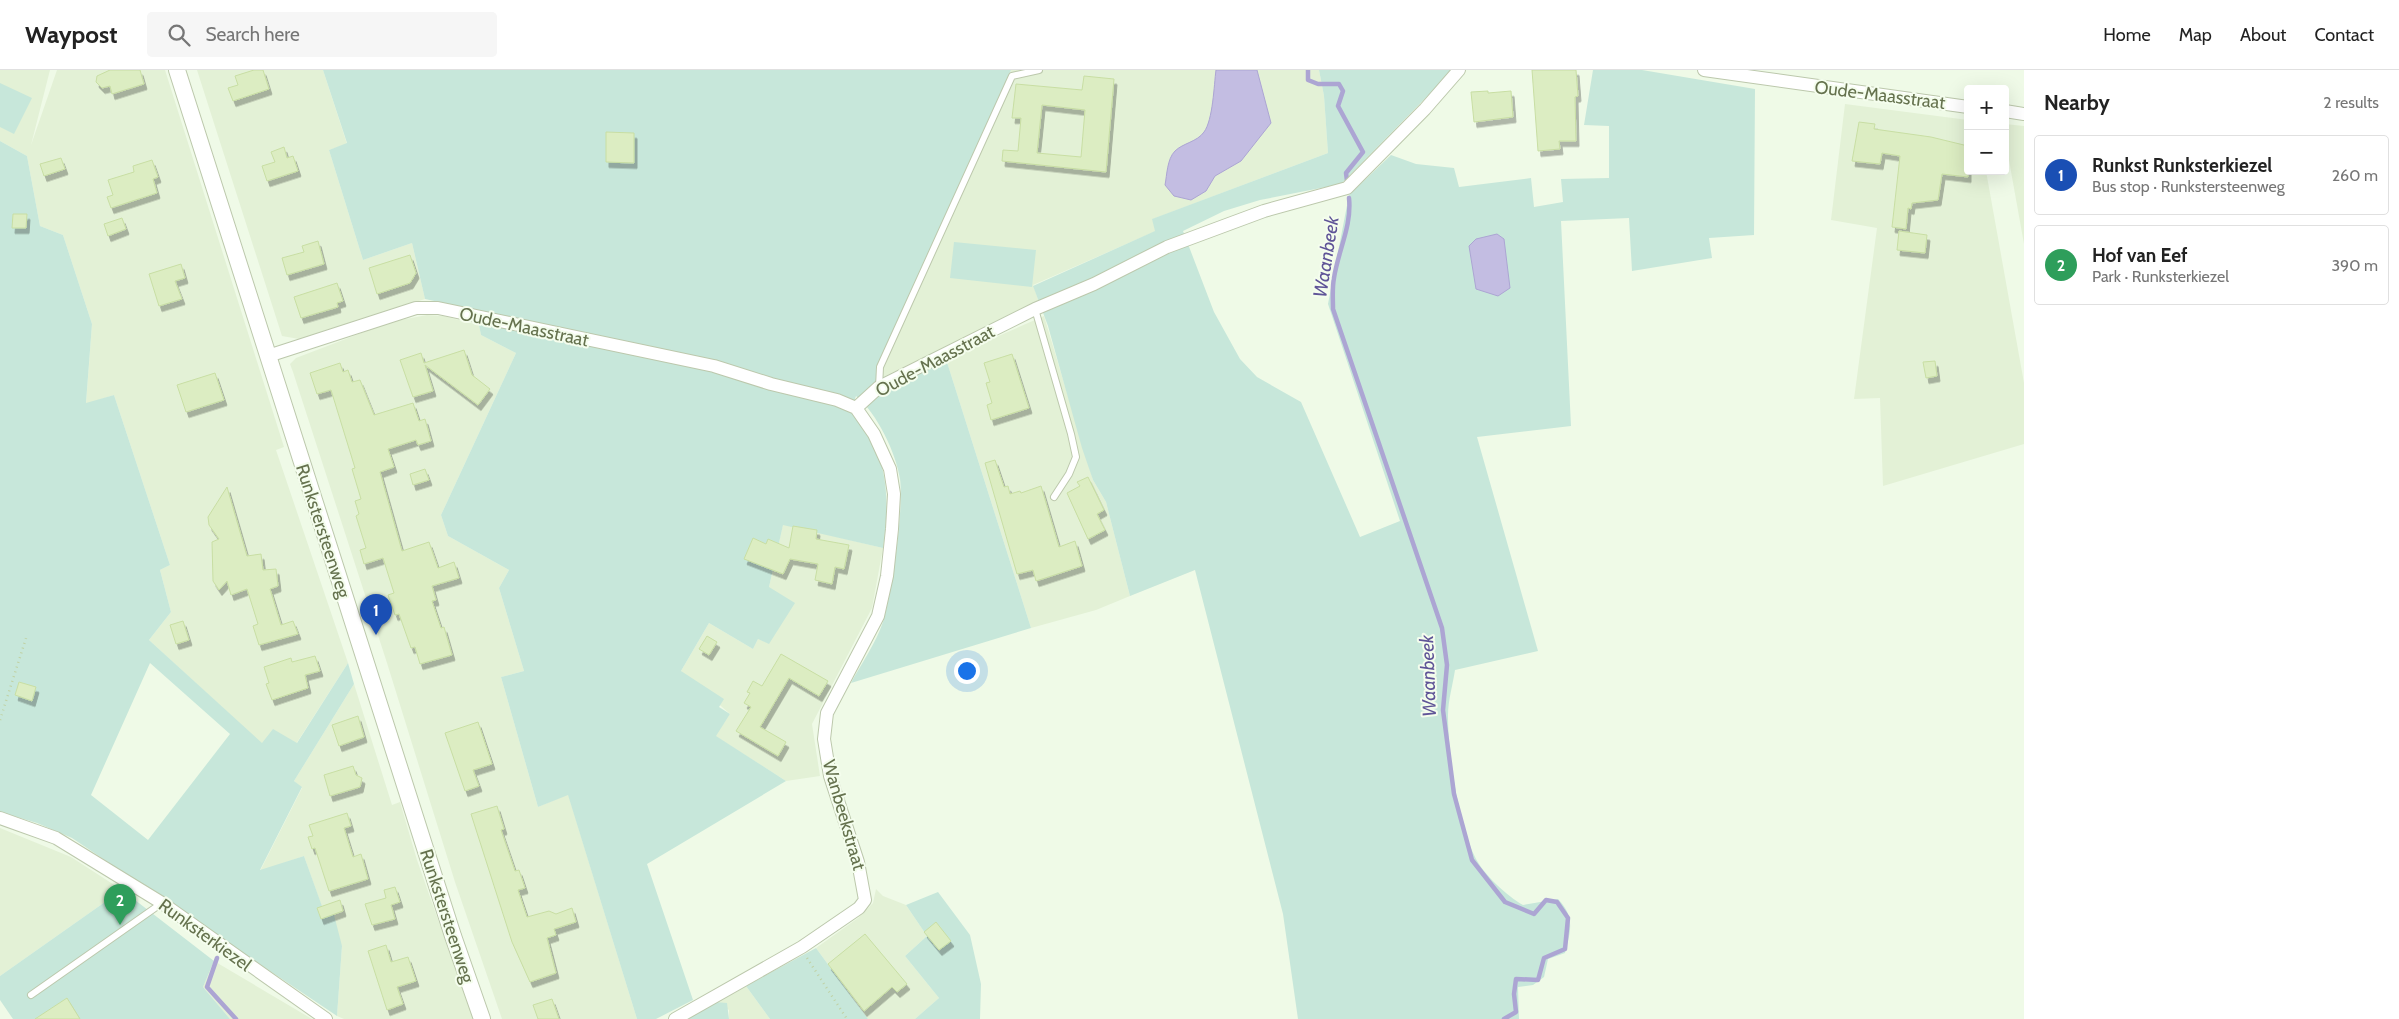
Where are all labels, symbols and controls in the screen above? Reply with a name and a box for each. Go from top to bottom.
search box [147,12,497,57]
text: Waypost [25,20,117,49]
icon: search [165,21,193,49]
text: Search here [205,23,300,46]
text: Home [2103,24,2151,46]
text: Map [2179,24,2212,46]
text: About [2240,24,2286,46]
text: Contact [2314,24,2374,46]
street label: Oude-Maasstraat [1813,76,1947,114]
map controls [1964,85,2009,175]
button: + [1964,85,2009,130]
text: Nearby [2044,90,2110,115]
text: 2 results [2323,93,2379,112]
button: − [1964,130,2009,175]
text: Runkst Runksterkiezel [2092,154,2272,177]
text: 1 [2058,166,2064,185]
text: 260 m [2332,166,2378,185]
text: Bus stop · Runkstersteenweg [2092,177,2285,196]
water label: Waanbeek [1308,214,1344,299]
text: Hof van Eef [2092,244,2187,267]
text: 2 [2057,256,2065,275]
text: 390 m [2331,256,2378,275]
text: Park · Runksterkiezel [2092,267,2229,286]
street label: Oude-Maasstraat [457,303,591,351]
street label: Oude-Maasstraat [872,320,998,402]
street label: Runkstersteenweg [291,461,355,602]
pin: 1 [360,594,392,635]
water label: Waanbeek [1415,634,1441,717]
your location [954,658,980,684]
street label: Wanbeekstraat [818,757,870,873]
street label: Runkstersteenweg [415,846,479,987]
pin: 2 [104,884,136,925]
street label: Runksterkiezel [154,894,256,976]

